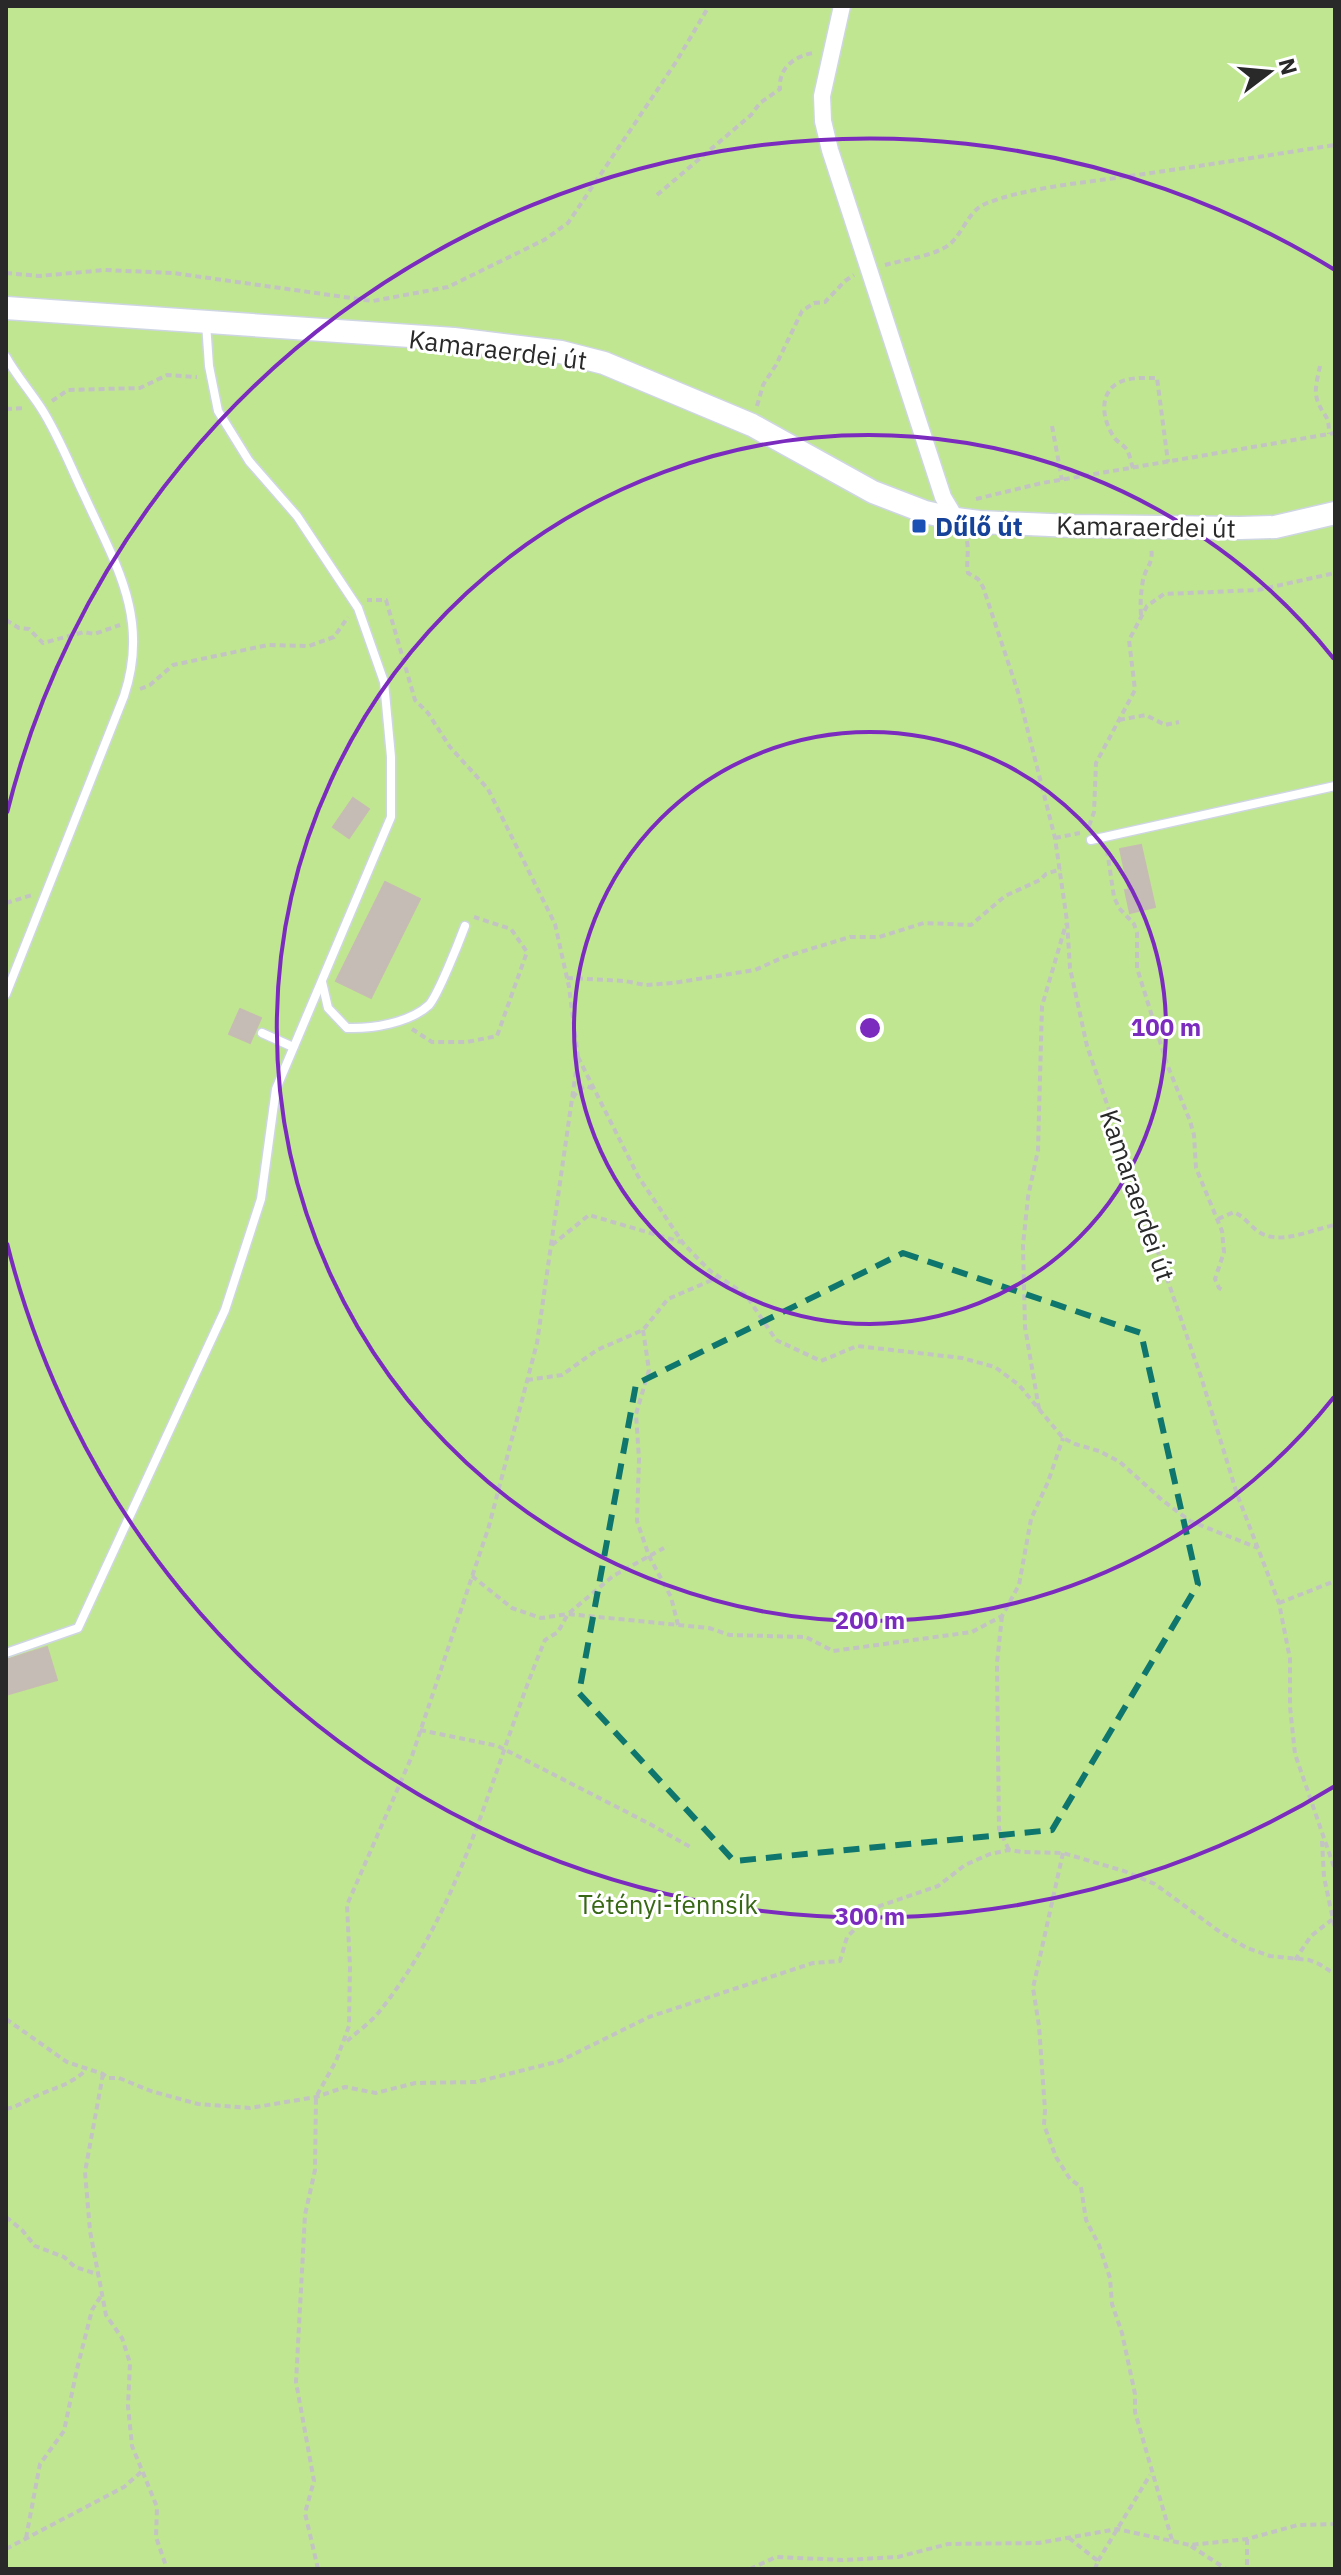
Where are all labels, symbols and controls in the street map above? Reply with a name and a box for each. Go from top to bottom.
north arrow [1229,32,1309,112]
text: N [1273,55,1305,78]
street label: Kamaraerdei út [407,321,589,377]
street label: Kamaraerdei út [1056,507,1236,545]
place label: Dűlő út [935,509,1023,543]
marker: Dűlő út [910,517,928,535]
text: 100 m [1131,1011,1201,1043]
centre of rings [856,1014,884,1042]
street label: Kamaraerdei út [1093,1105,1183,1285]
text: 200 m [835,1604,905,1636]
park label: Tétényi-fennsík [578,1887,758,1921]
text: 300 m [835,1900,905,1932]

